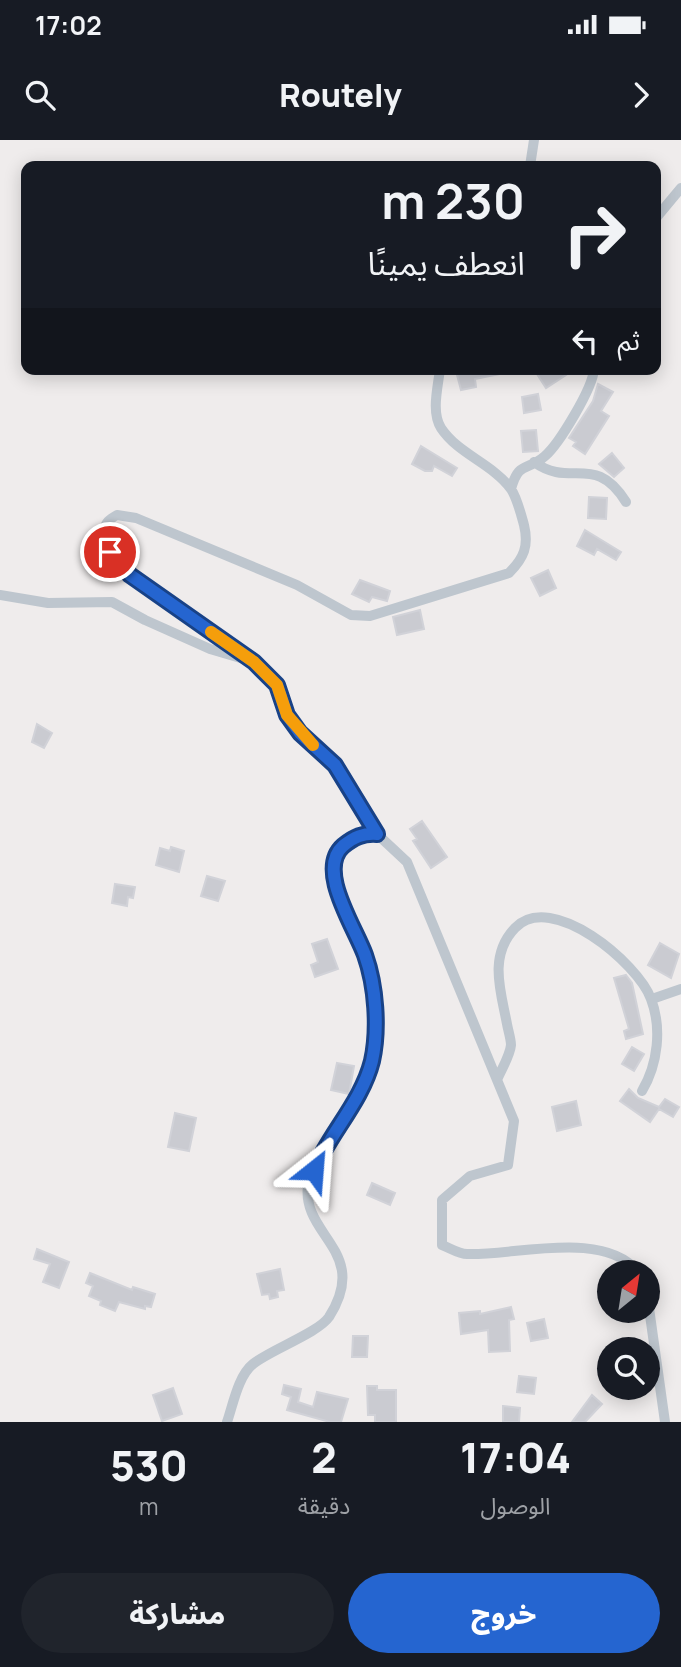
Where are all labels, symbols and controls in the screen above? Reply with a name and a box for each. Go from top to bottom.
text: 17:02 [35,7,102,43]
text: Routely [279,73,402,117]
icon: search [21,76,59,114]
icon: forward [622,76,660,114]
text: 230 m [381,167,525,234]
icon: right [549,189,640,280]
text: انعطف يمينًا [368,241,525,285]
icon: left [566,322,604,360]
text: ثم [618,322,640,358]
pin [80,522,140,582]
icon: arrive [91,533,129,571]
position arrow [277,1133,351,1207]
north arrow [597,1260,660,1323]
map controls [597,1260,660,1400]
button: search [597,1337,660,1400]
text: 2 [311,1428,337,1486]
text: 17:04 [460,1428,571,1486]
text: 530 [110,1436,188,1494]
text: دقيقة [298,1489,350,1521]
text: الوصول [481,1489,551,1521]
text: m [139,1490,159,1522]
button: مشاركة [21,1573,334,1653]
button: خروج [348,1573,660,1653]

